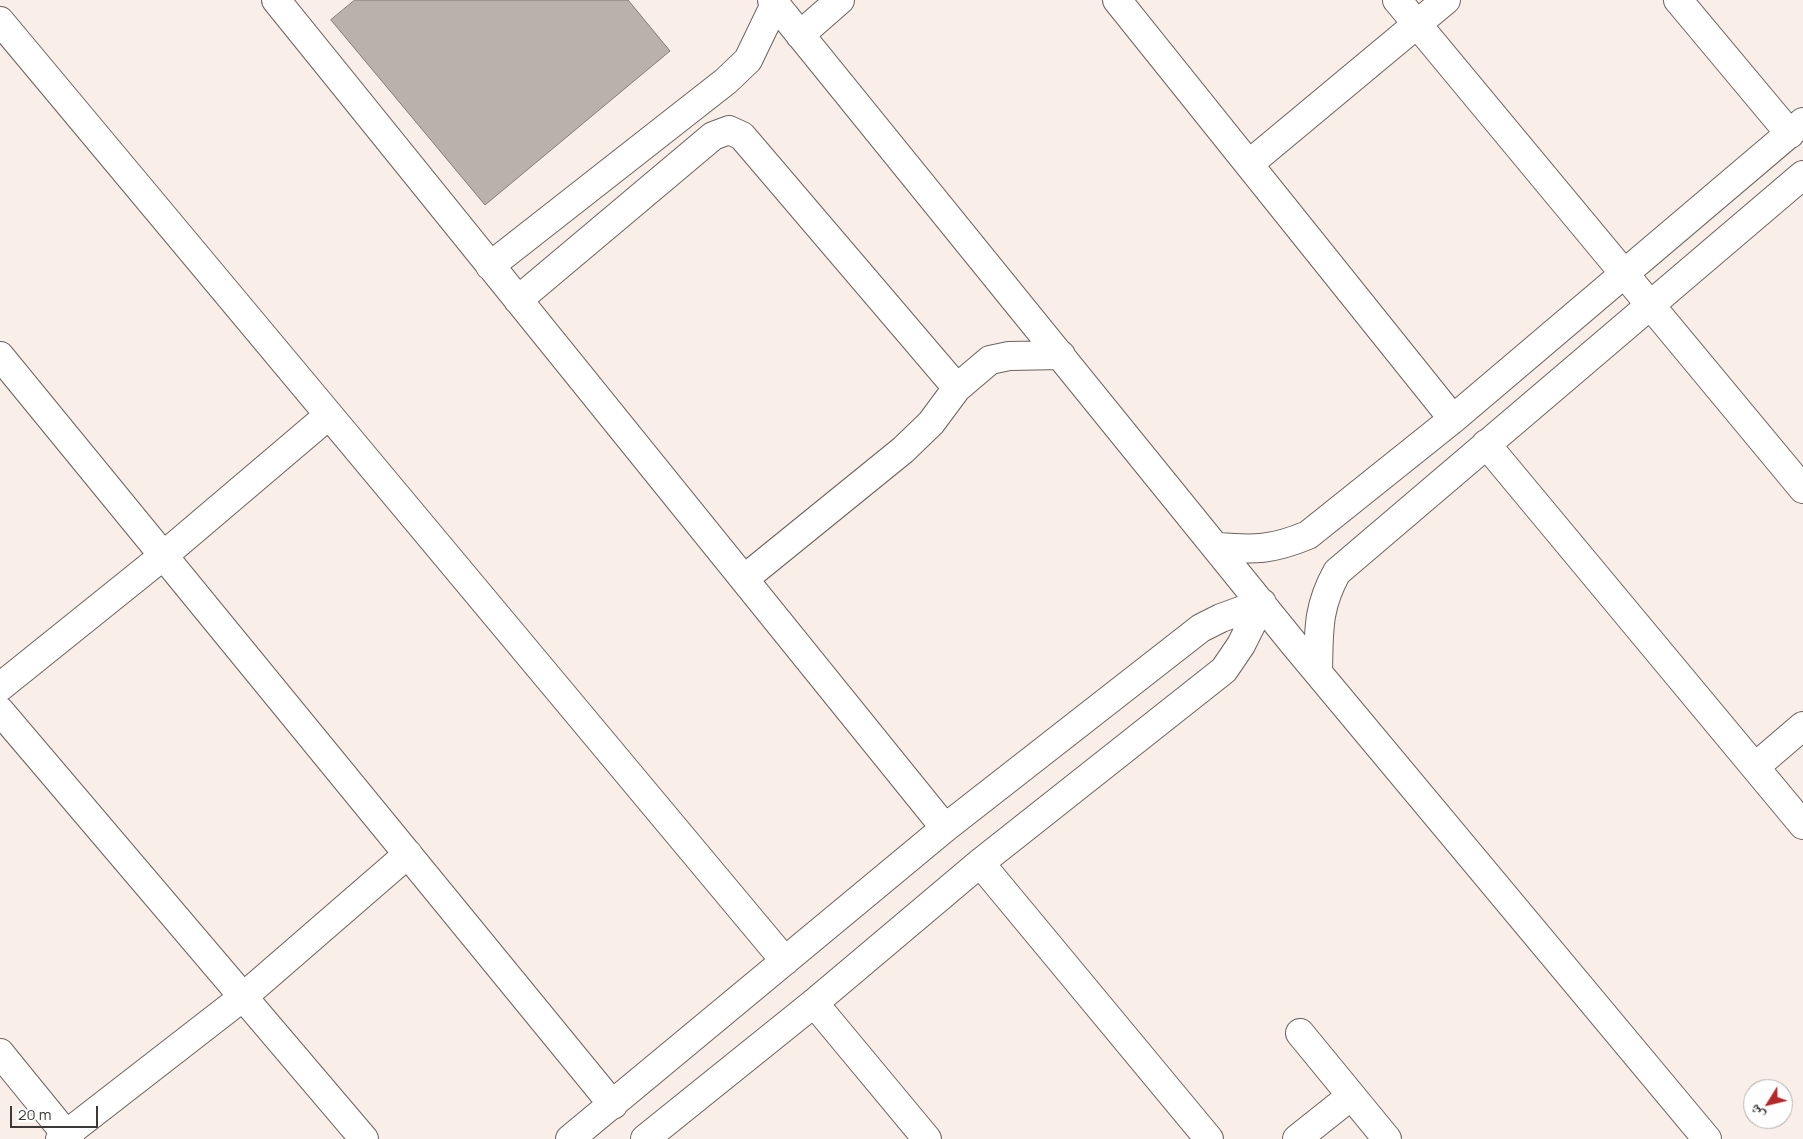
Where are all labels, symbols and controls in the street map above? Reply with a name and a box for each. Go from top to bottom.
north arrow [1743,1079,1793,1129]
scale bar [12,1096,100,1128]
text: ش [1744,1101,1768,1124]
text: 20 m [18,1104,51,1125]

